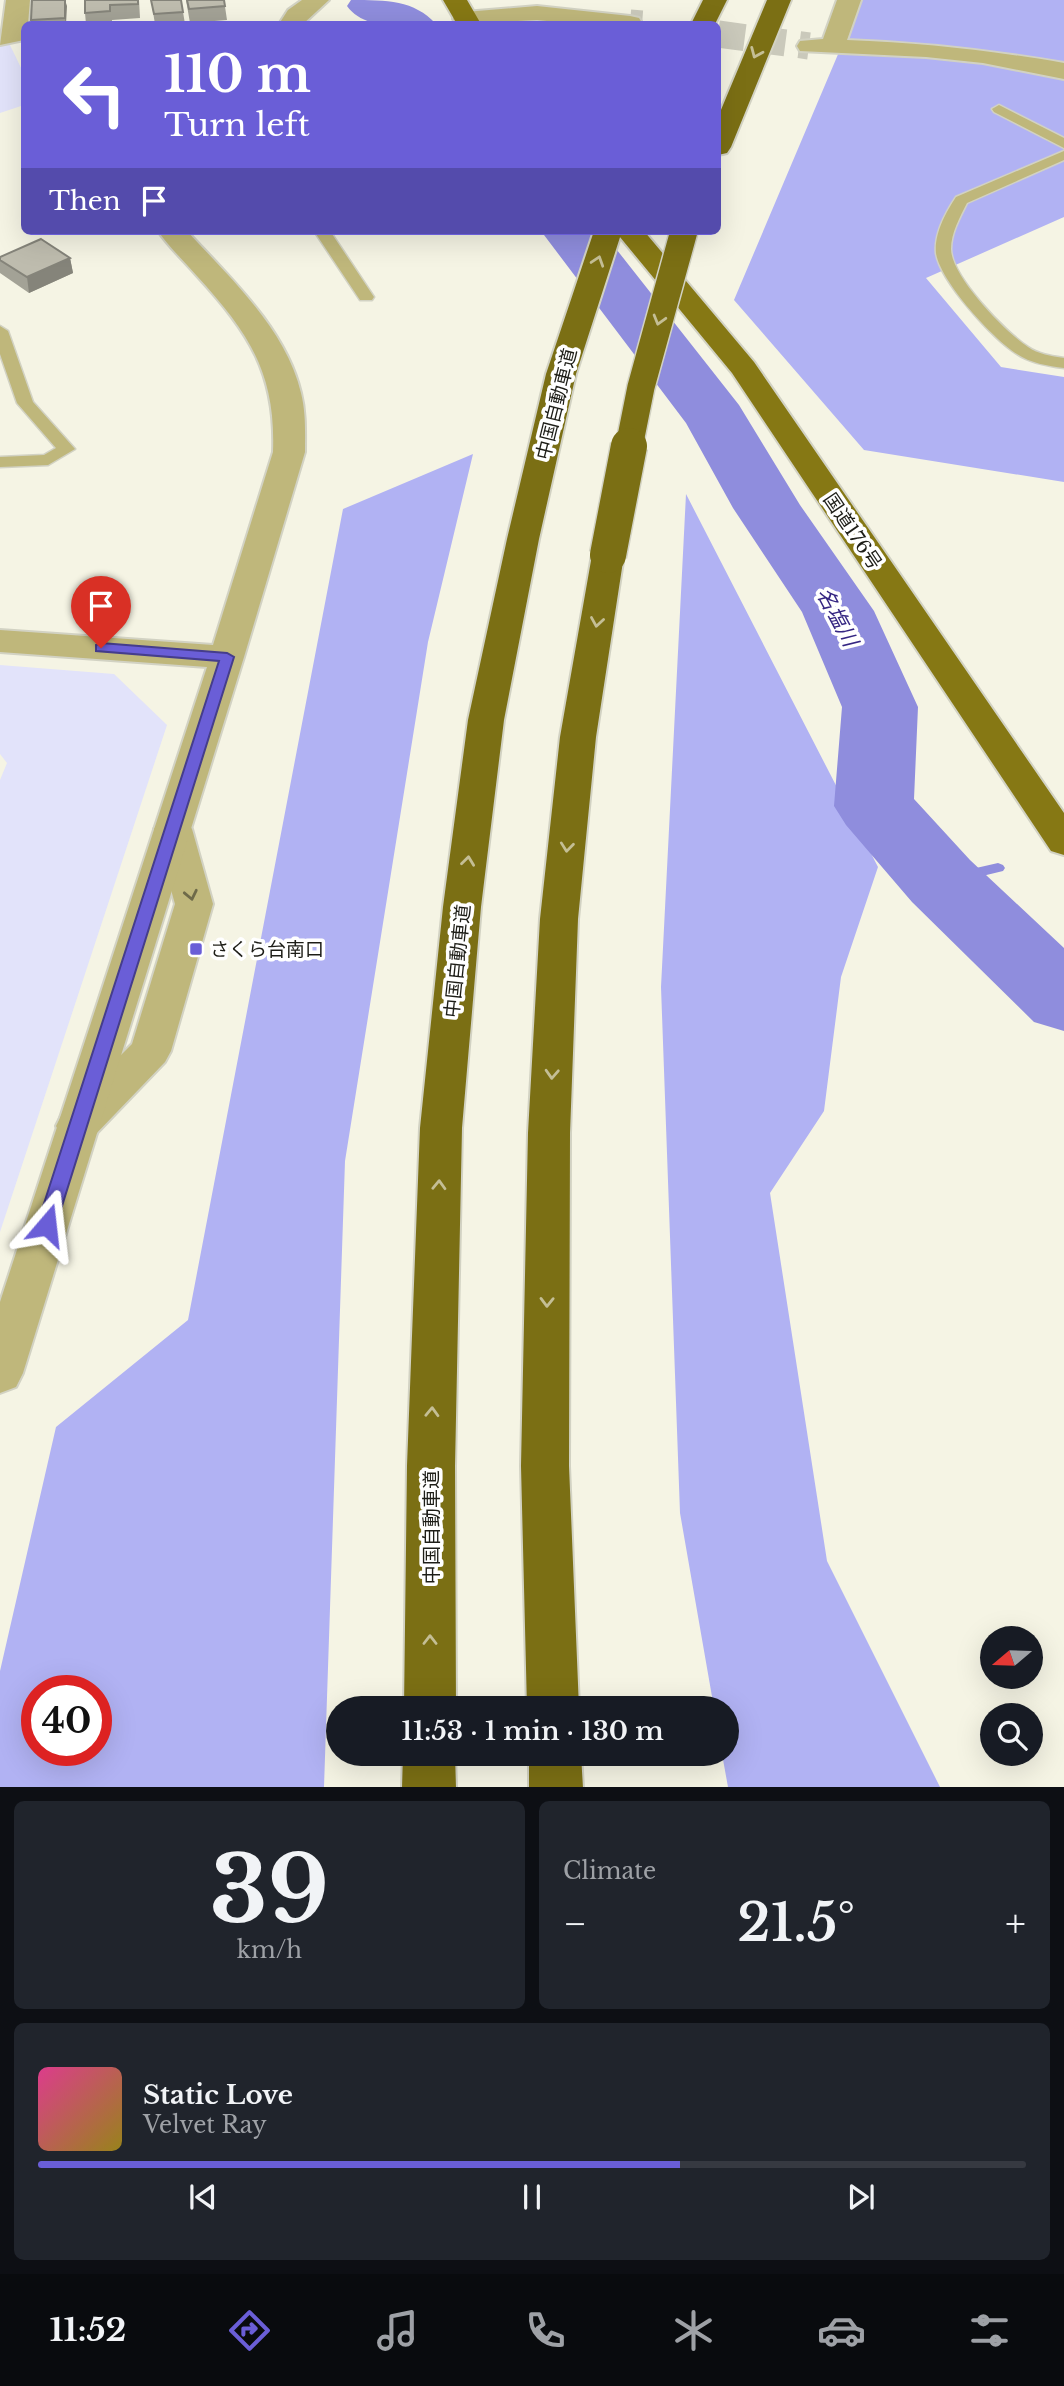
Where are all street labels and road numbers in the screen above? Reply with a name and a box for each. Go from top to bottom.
street label: 中国自動車道 [532,346,581,462]
street label: 国道176号 [819,489,887,574]
street label: 中国自動車道 [440,903,475,1019]
street label: 中国自動車道 [420,1470,443,1584]

